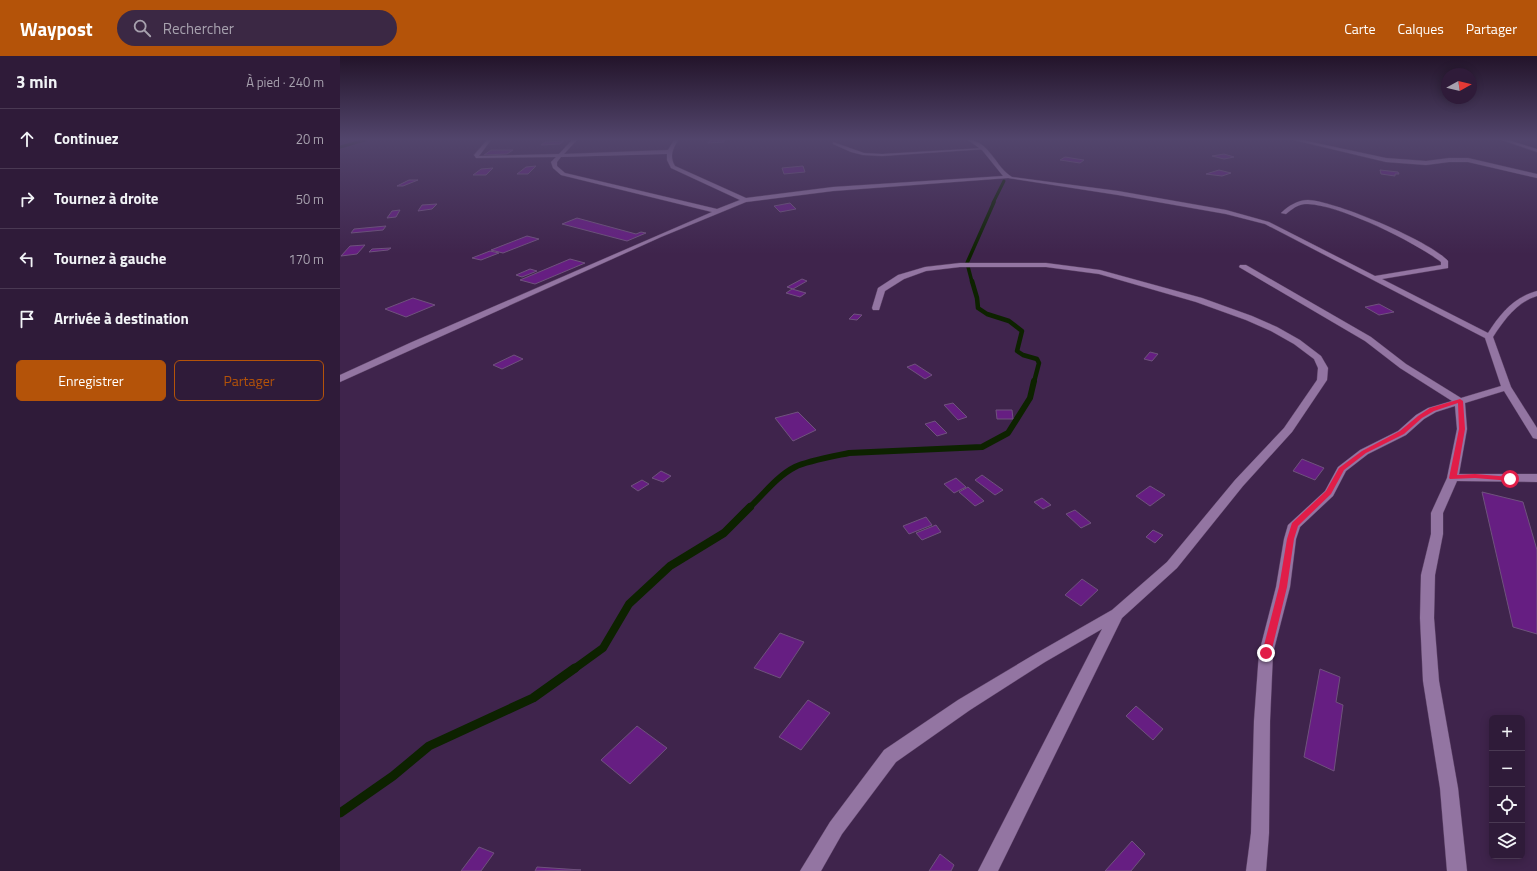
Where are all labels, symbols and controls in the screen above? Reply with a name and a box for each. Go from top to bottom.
search box [117,10,397,46]
text: Waypost [20,14,93,43]
icon: search [131,17,153,39]
text: Rechercher [163,17,234,40]
text: Carte [1344,18,1376,39]
text: Calques [1398,18,1444,39]
text: Partager [1466,18,1517,39]
north arrow [1441,68,1477,104]
text: 3 min [16,69,57,95]
text: À pied · 240 m [246,72,324,92]
text: Continuez [54,127,119,150]
icon: ahead [16,128,38,150]
text: 20 m [296,129,324,149]
text: Tournez à droite [54,187,159,210]
icon: right [16,188,38,210]
text: 50 m [296,189,324,209]
text: Tournez à gauche [54,247,166,270]
icon: left [16,248,38,270]
text: 170 m [288,249,324,269]
text: Arrivée à destination [54,307,189,330]
icon: arrive [16,308,38,330]
button: Enregistrer [16,360,166,401]
button: Partager [174,360,324,401]
route start [1501,470,1519,488]
route end [1257,644,1275,662]
map controls [1489,715,1525,859]
button: + [1489,715,1525,751]
button: − [1489,751,1525,787]
button: locate [1489,787,1525,823]
button: layers [1489,823,1525,859]

